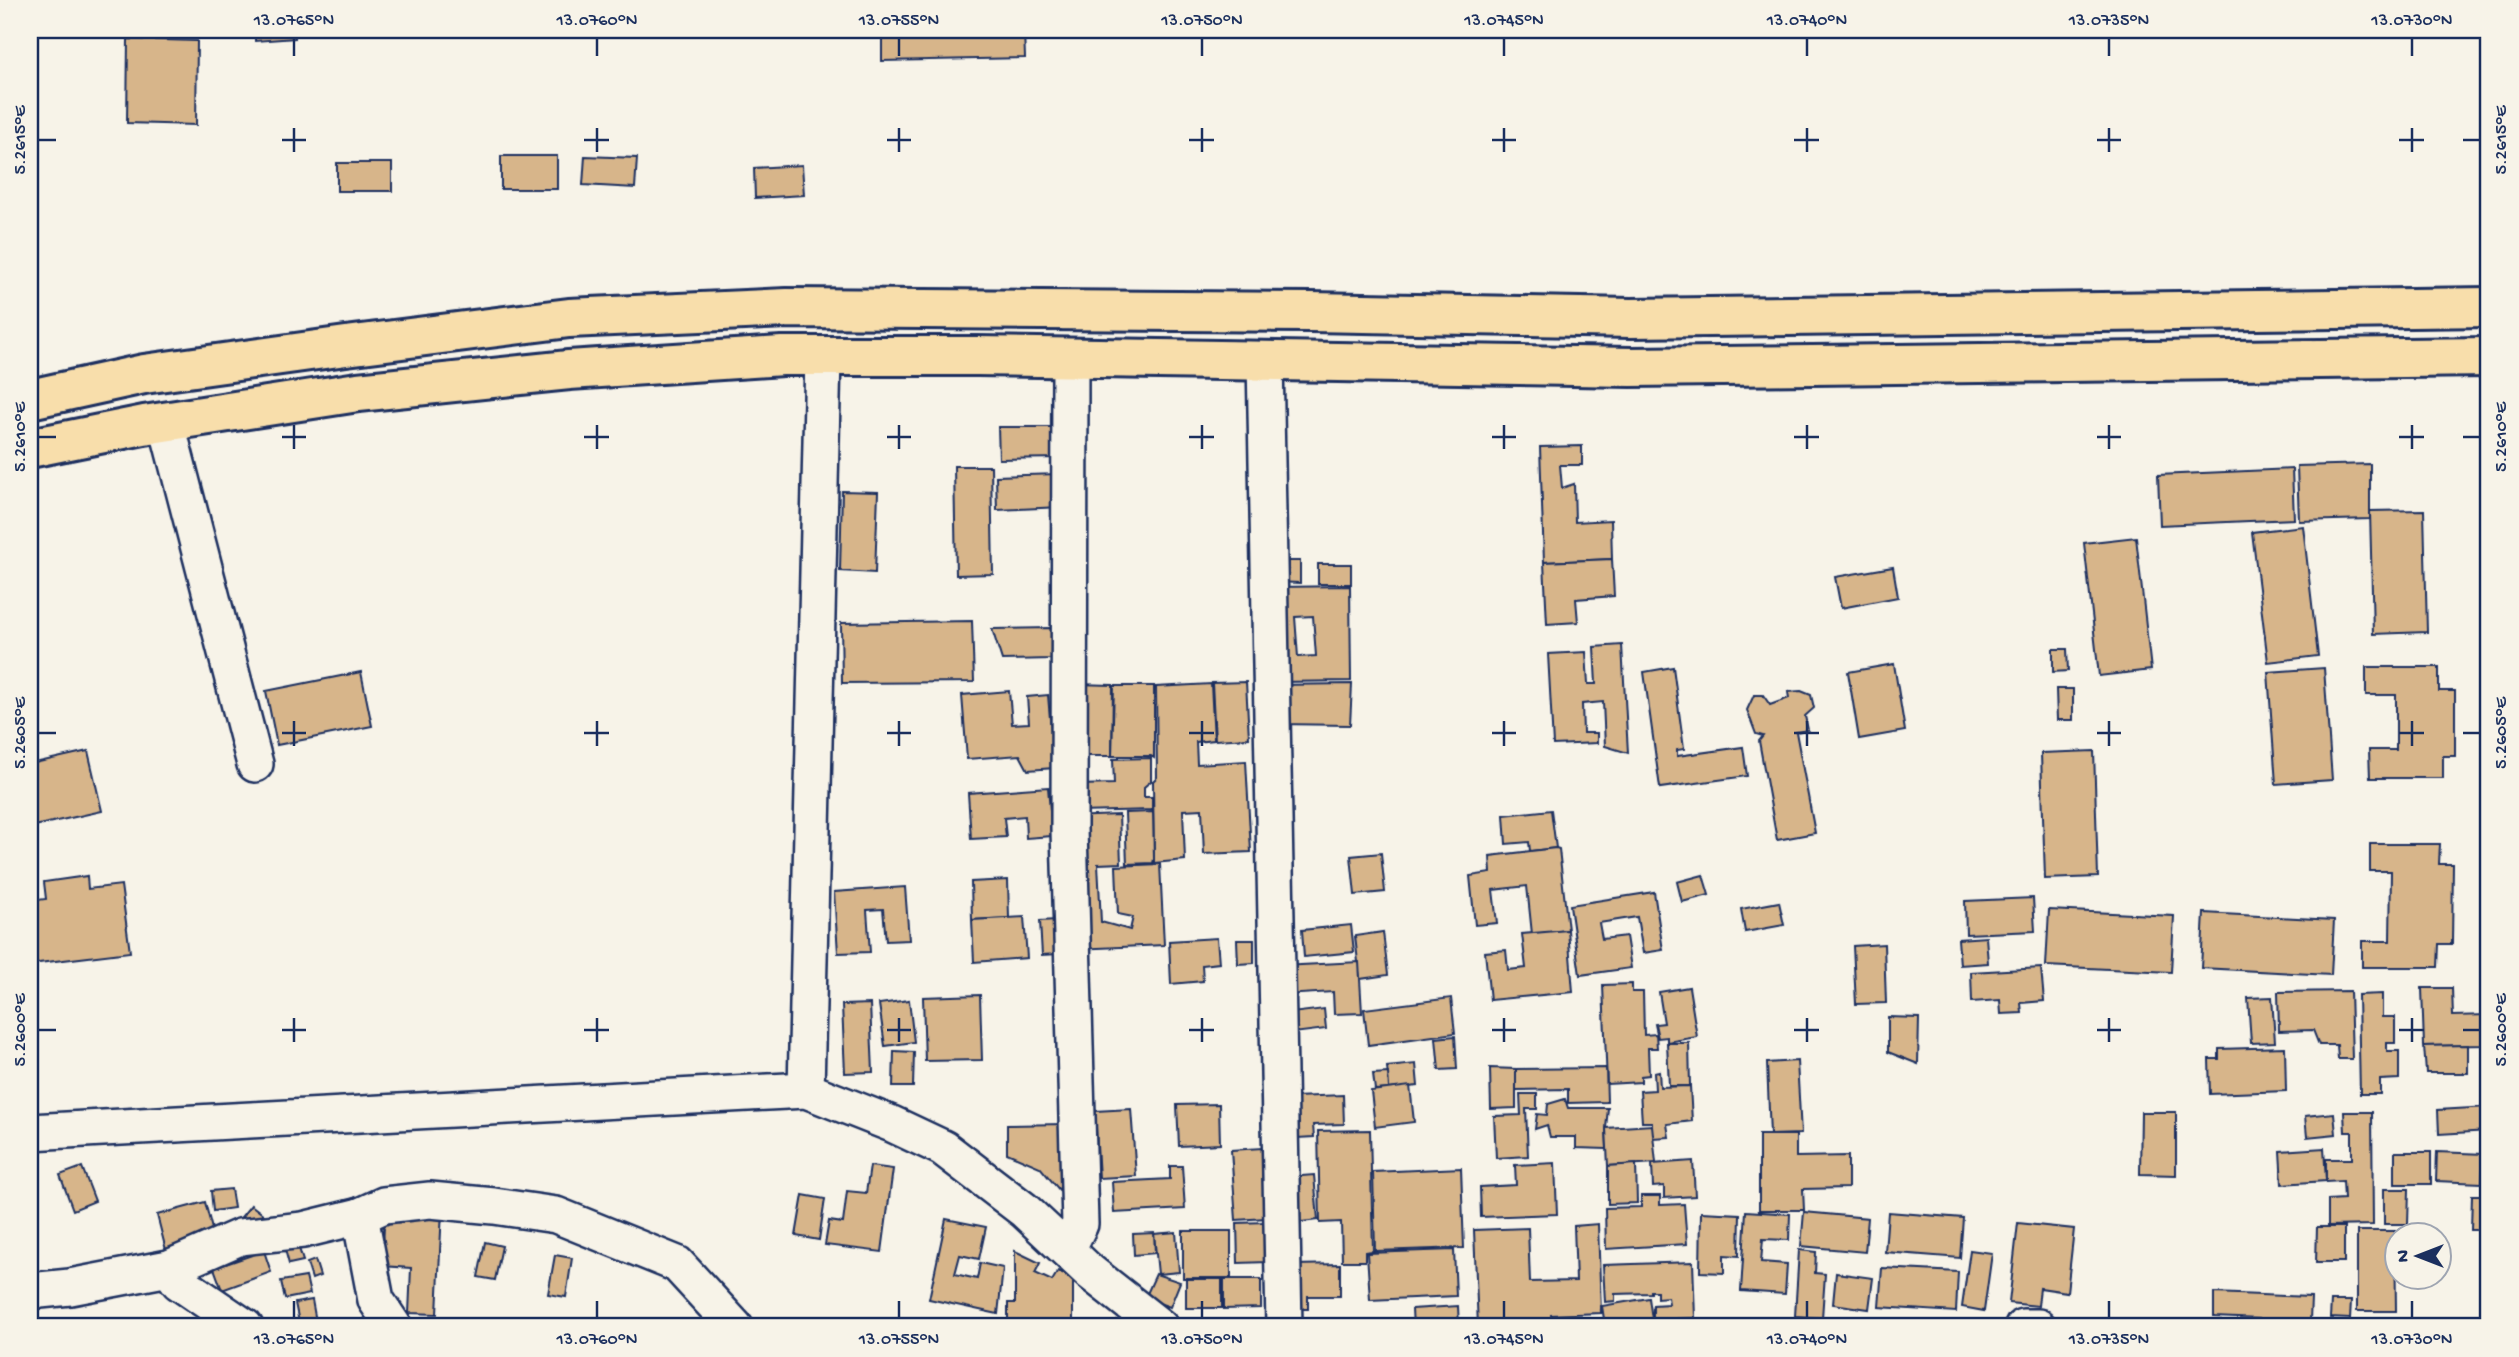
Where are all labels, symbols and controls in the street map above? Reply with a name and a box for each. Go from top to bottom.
text: 13.0765°N [253,11,334,32]
text: 13.0760°N [555,11,638,32]
text: 13.0755°N [858,11,939,32]
text: 13.0750°N [1160,11,1243,32]
text: 13.0745°N [1463,11,1544,32]
text: 13.0740°N [1766,11,1847,32]
text: 13.0735°N [2068,11,2149,32]
text: 13.0730°N [2370,11,2453,32]
text: 5.2615°E [11,105,32,175]
text: 5.2615°E [2492,105,2513,175]
text: 5.2610°E [11,401,32,472]
text: 5.2610°E [2492,401,2513,472]
text: 5.2605°E [11,696,32,769]
text: 5.2605°E [2492,696,2513,769]
text: 5.2600°E [11,993,32,1066]
text: 5.2600°E [2492,993,2513,1066]
north arrow [2382,1220,2452,1290]
text: N [2393,1250,2416,1262]
text: 13.0765°N [253,1330,334,1351]
text: 13.0760°N [555,1330,638,1351]
text: 13.0755°N [858,1330,939,1351]
text: 13.0750°N [1160,1330,1243,1351]
text: 13.0745°N [1463,1330,1544,1351]
text: 13.0740°N [1766,1330,1847,1351]
text: 13.0735°N [2068,1330,2149,1351]
text: 13.0730°N [2370,1330,2453,1351]

